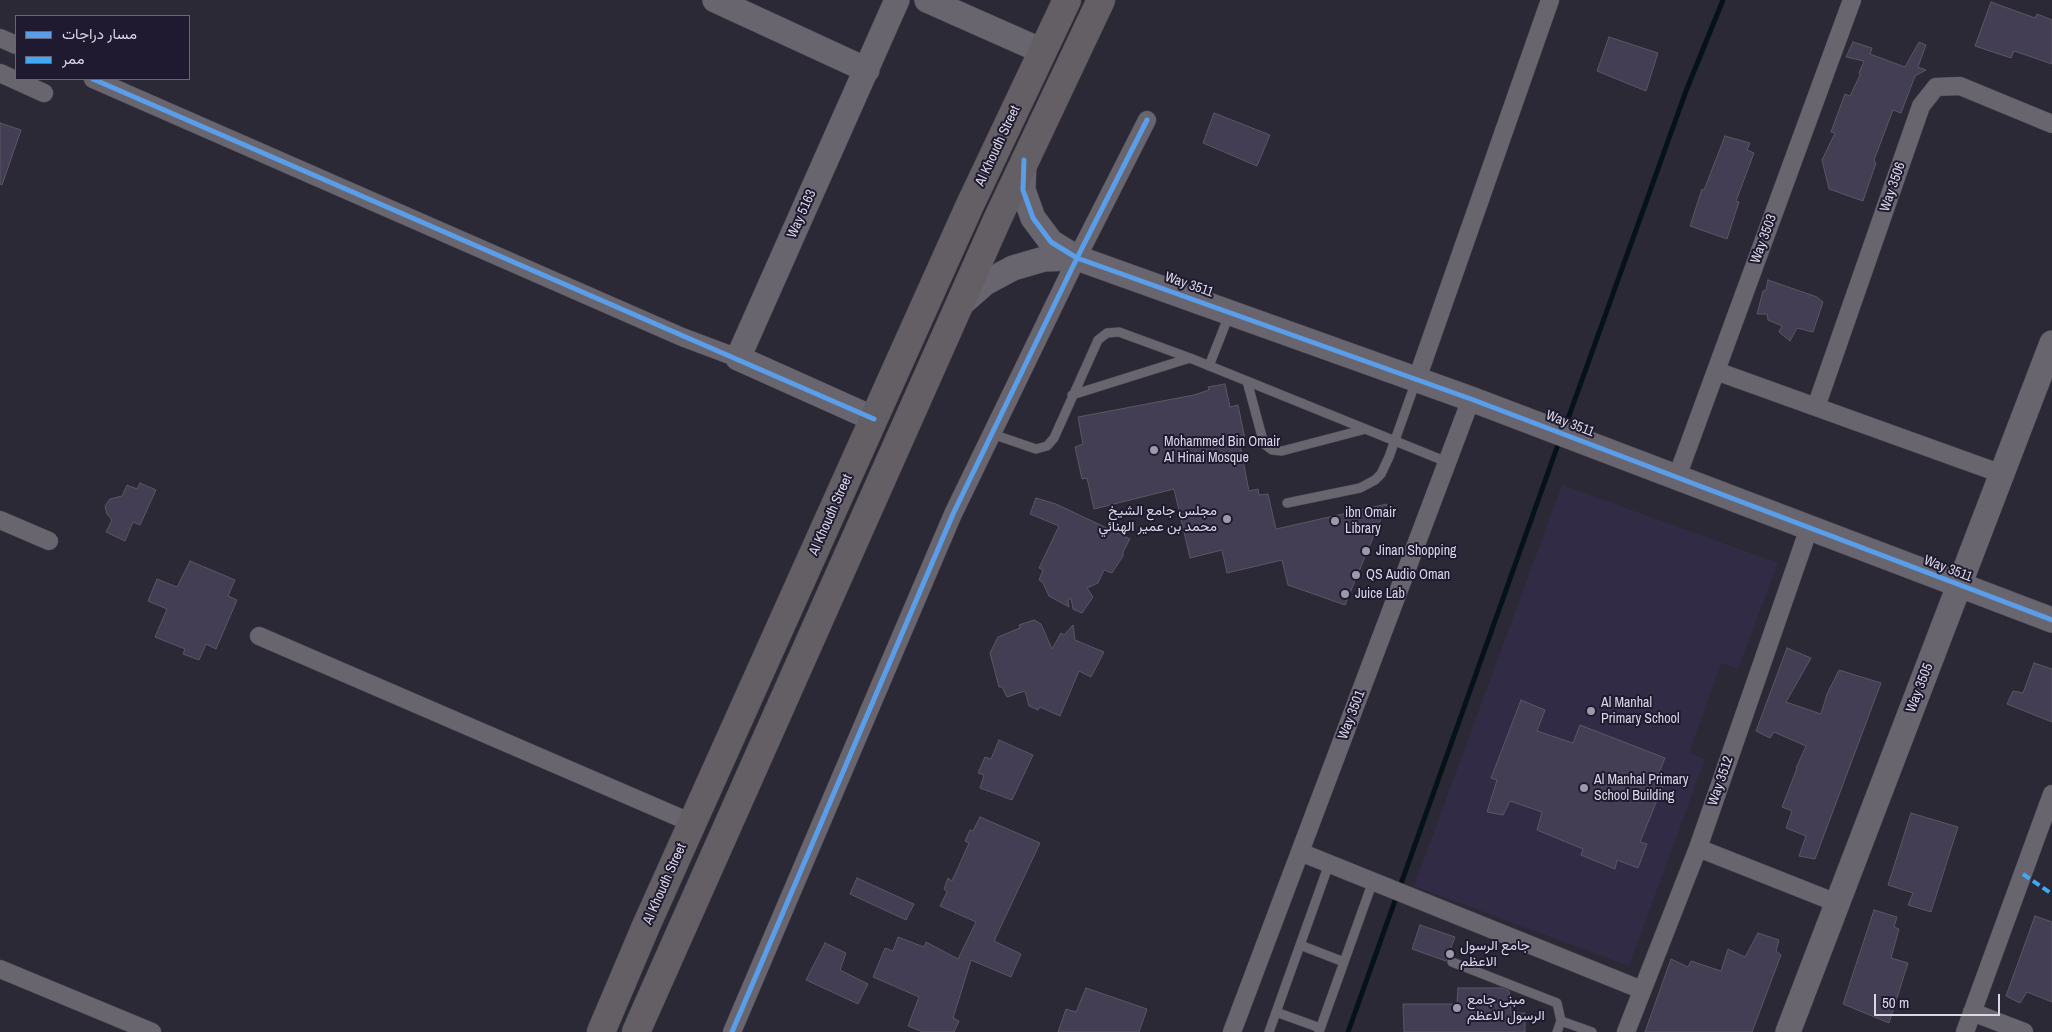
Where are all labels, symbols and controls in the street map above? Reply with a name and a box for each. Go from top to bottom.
legend [15,15,190,80]
text: مسار دراجات [62,23,137,44]
text: ممر [62,48,84,69]
street label: Al Khoudh Street [972,103,1024,189]
street label: Way 3506 [1877,160,1909,214]
street label: Way 5163 [784,187,820,241]
street label: Way 3503 [1747,212,1781,266]
street label: Way 3511 [1162,269,1216,301]
street label: Way 3511 [1543,407,1597,441]
place label: Mohammed Bin Omair Al Hinai Mosque [1164,434,1280,467]
marker: Mohammed Bin Omair Al Hinai Mosque [1148,444,1160,456]
street label: Al Khoudh Street [806,472,856,558]
place label: مجلس جامع الشيخ محمد بن عمير الهنائي [1098,503,1217,536]
place label: ibn Omair Library [1345,505,1396,538]
marker: مجلس جامع الشيخ محمد بن عمير الهنائي [1221,513,1233,525]
marker: ibn Omair Library [1329,515,1341,527]
place label: Jinan Shopping [1376,543,1456,559]
marker: Jinan Shopping [1360,545,1372,557]
street label: Way 3511 [1921,552,1975,586]
place label: QS Audio Oman [1366,567,1450,583]
marker: QS Audio Oman [1350,569,1362,581]
place label: Juice Lab [1355,586,1405,602]
marker: Juice Lab [1339,588,1351,600]
street label: Way 3505 [1903,661,1937,715]
street label: Way 3501 [1335,688,1369,742]
place label: Al Manhal Primary School [1601,695,1679,728]
marker: Al Manhal Primary School [1585,705,1597,717]
street label: Way 3512 [1705,754,1737,808]
place label: Al Manhal Primary School Building [1594,772,1688,804]
marker: Al Manhal Primary School Building [1578,782,1590,794]
street label: Al Khoudh Street [640,841,690,927]
place label: جامع الرسول الاعظم [1460,938,1530,970]
marker: جامع الرسول الاعظم [1444,948,1456,960]
scale bar [1877,984,2003,1016]
place label: مبنى جامع الرسول الاعظم [1467,992,1545,1024]
text: 50 m [1882,992,1909,1013]
marker: مبنى جامع الرسول الاعظم [1451,1002,1463,1014]

